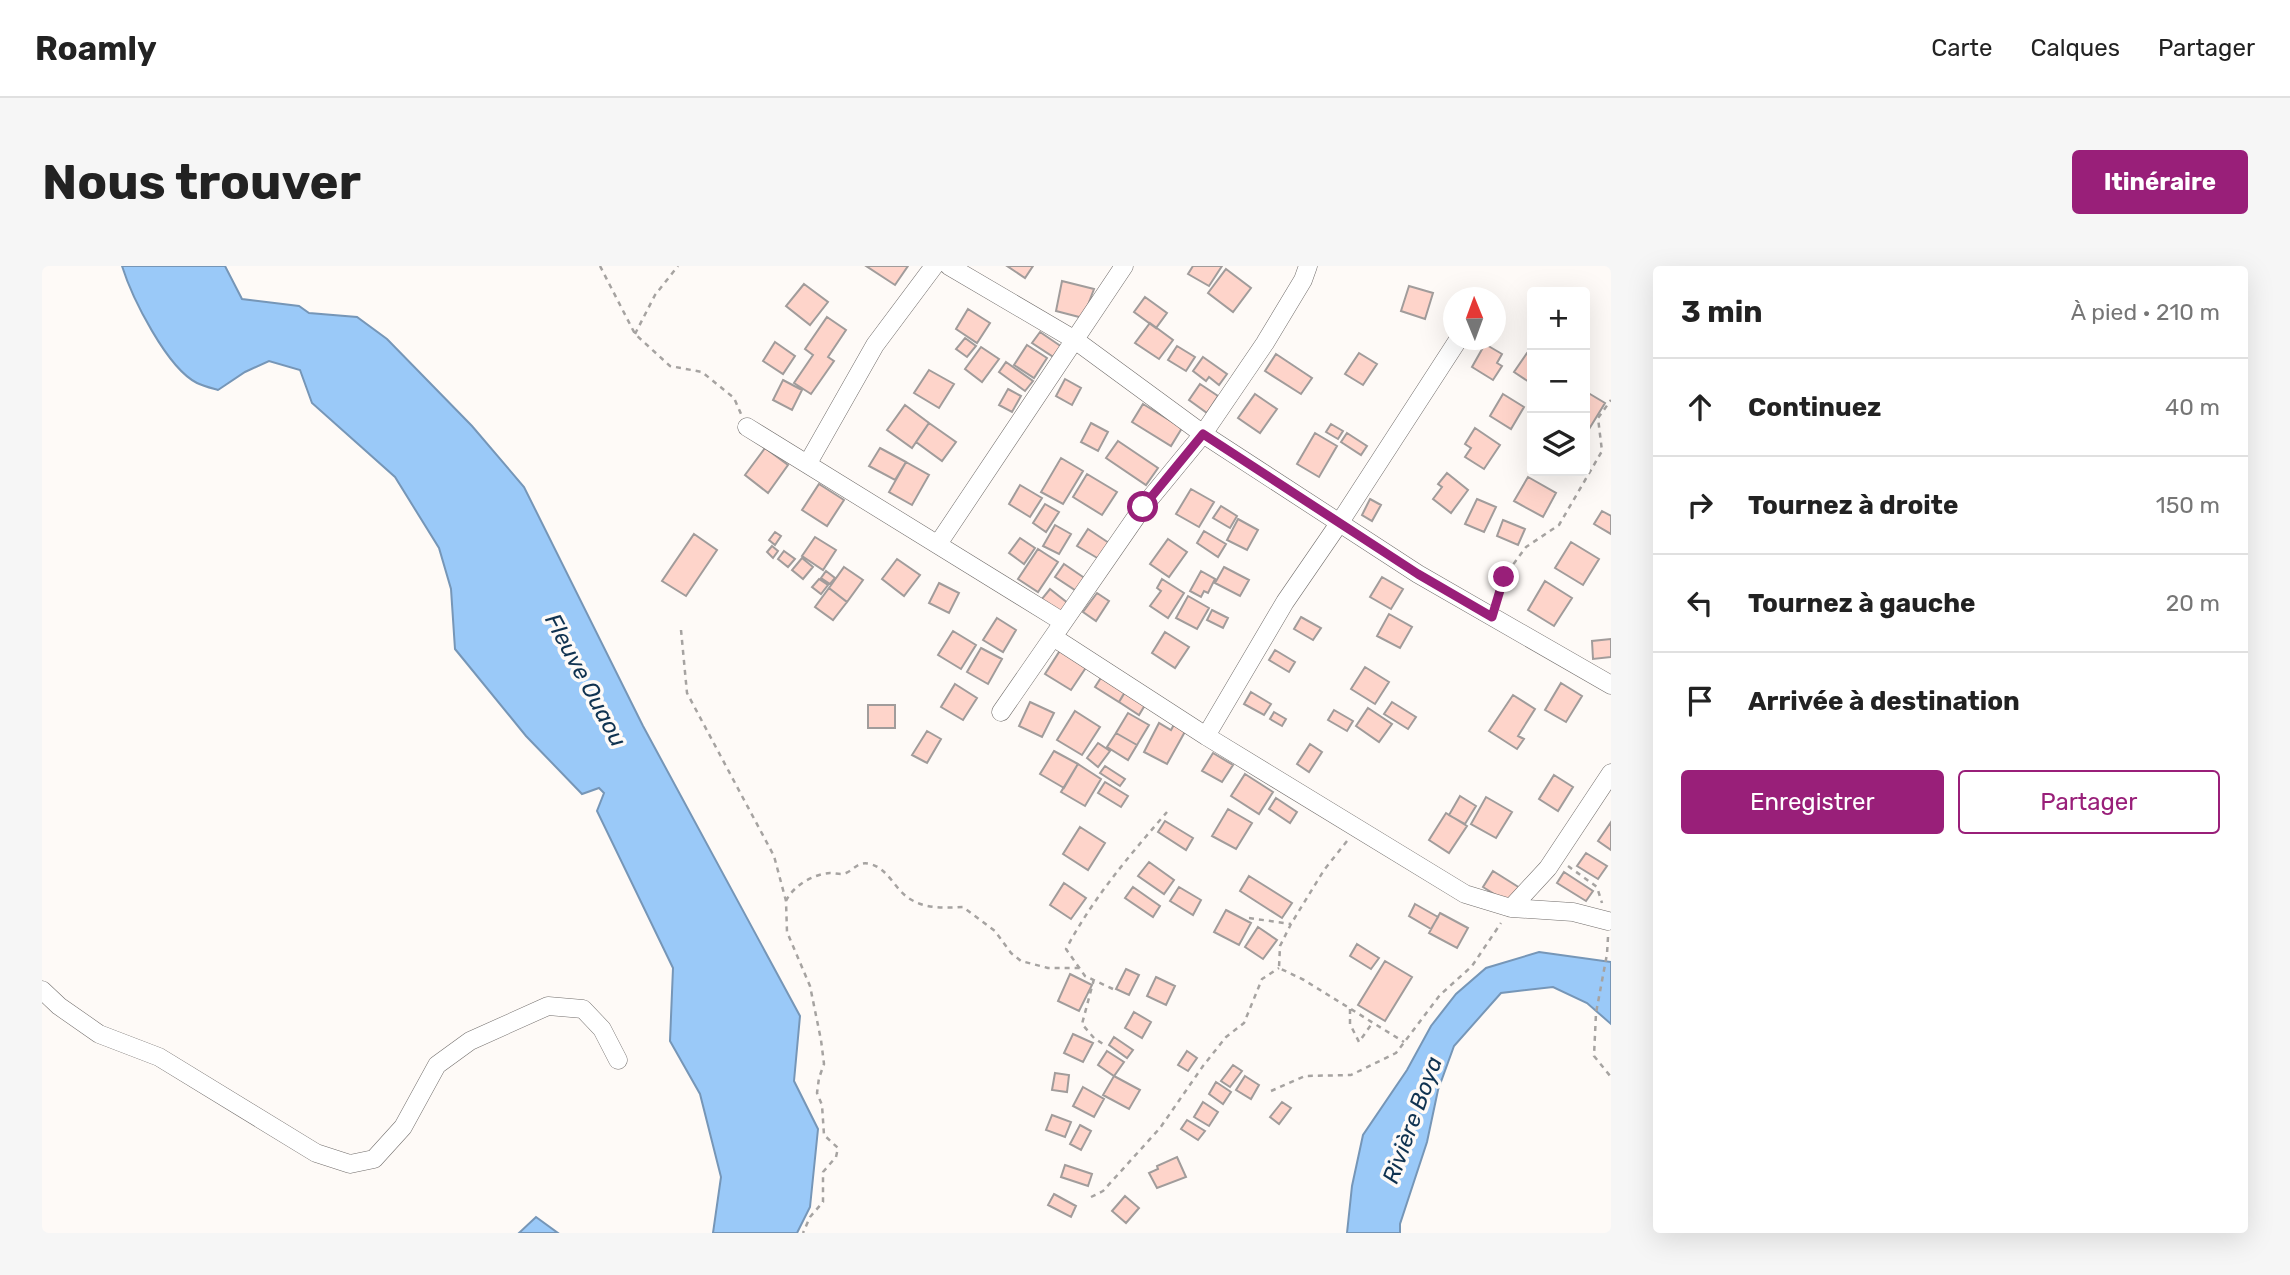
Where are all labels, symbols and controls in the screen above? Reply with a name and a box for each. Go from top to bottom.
text: Roamly [35,29,157,68]
text: Carte [1931,34,1992,62]
text: Calques [2030,34,2120,62]
text: Partager [2158,34,2255,62]
button: Itinéraire [2072,150,2248,214]
text: Nous trouver [42,153,361,211]
north arrow [1443,287,1506,350]
map controls [1527,287,1590,476]
button: + [1527,287,1590,350]
text: 3 min [1681,294,1763,330]
text: À pied · 210 m [2071,298,2220,326]
button: − [1527,350,1590,413]
icon: ahead [1681,388,1719,426]
text: Continuez [1748,392,1881,423]
text: 40 m [2165,393,2220,421]
button: layers [1527,413,1590,476]
icon: right [1681,486,1719,524]
text: Tournez à droite [1748,490,1958,521]
route start [1127,491,1158,522]
text: 150 m [2156,491,2220,519]
route end [1488,561,1519,592]
icon: left [1681,584,1719,622]
text: Tournez à gauche [1748,588,1976,619]
text: 20 m [2166,589,2220,617]
water label: Fleuve Ouaou [539,609,633,751]
icon: arrive [1681,682,1719,720]
text: Arrivée à destination [1748,686,2020,717]
button: Enregistrer [1681,770,1944,834]
button: Partager [1958,770,2220,834]
water label: Rivière Boya [1376,1053,1448,1187]

